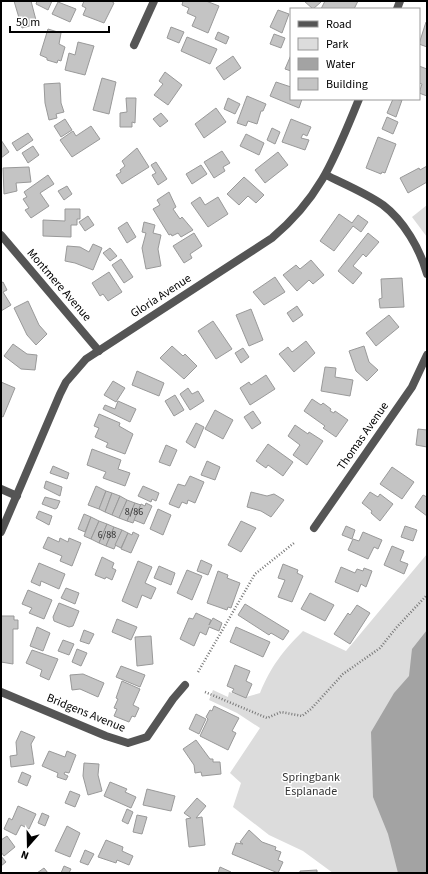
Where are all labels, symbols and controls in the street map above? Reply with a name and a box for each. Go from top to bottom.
scale bar [10,8,109,34]
legend [290,8,420,100]
text: 50 m [16,14,40,31]
text: Road [326,16,352,33]
text: Park [326,36,348,53]
text: Water [326,56,356,73]
text: Building [326,76,368,93]
street label: Montmere Avenue [23,245,95,325]
street label: Gloria Avenue [127,270,195,322]
street label: Thomas Avenue [333,398,393,474]
house number: 8/86 [125,505,143,519]
house number: 6/88 [98,528,116,542]
street label: Bridgens Avenue [44,689,128,737]
park label: Springbank Esplanade [282,769,340,800]
north arrow [8,826,48,866]
text: N [19,847,31,863]

